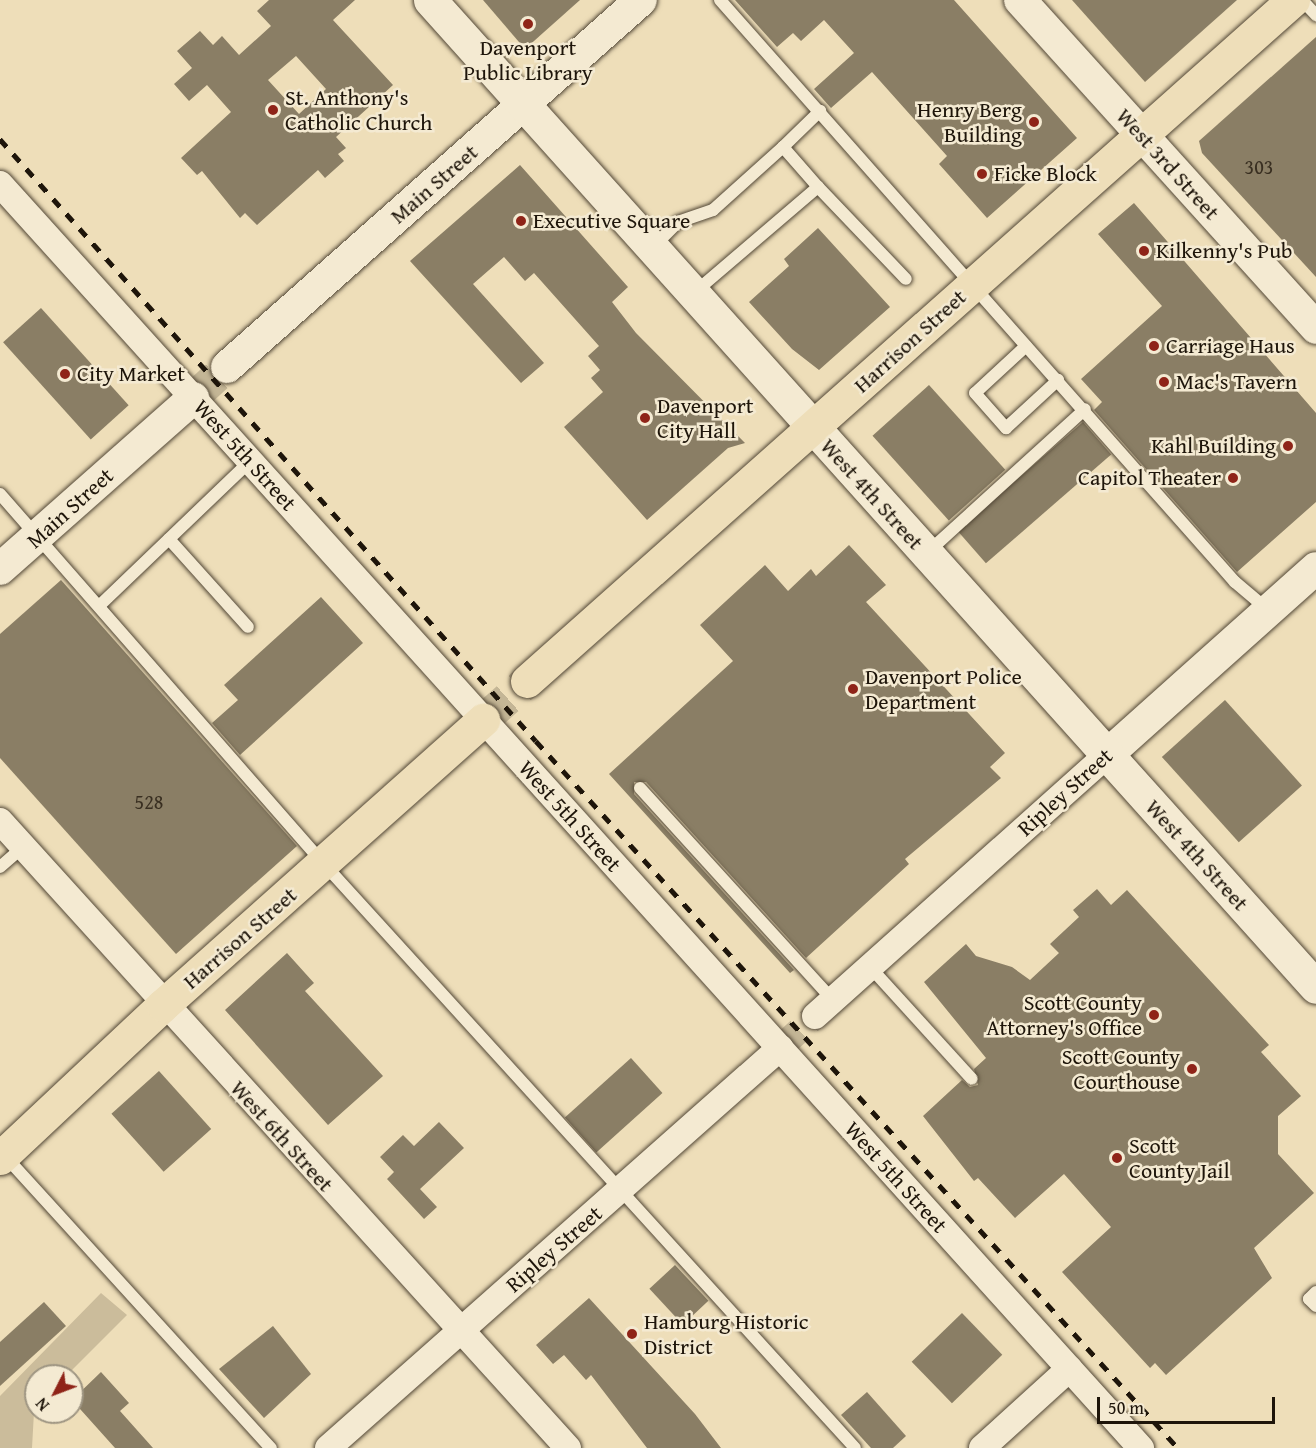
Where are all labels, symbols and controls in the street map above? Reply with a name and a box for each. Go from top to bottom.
marker: Davenport Public Library [521,17,535,31]
place label: Davenport Public Library [463,34,593,86]
place label: St. Anthony's Catholic Church [285,84,432,136]
place label: Henry Berg Building [917,96,1022,148]
marker: St. Anthony's Catholic Church [266,103,280,117]
street label: West 3rd Street [1111,103,1225,225]
marker: Henry Berg Building [1027,115,1041,129]
street label: Main Street [385,139,483,229]
house number: 303 [1245,154,1273,178]
place label: Ficke Block [994,161,1097,187]
marker: Ficke Block [975,167,989,181]
place label: Executive Square [533,208,690,234]
marker: Executive Square [514,214,528,228]
place label: Kilkenny's Pub [1156,238,1292,264]
marker: Kilkenny's Pub [1137,244,1151,258]
street label: Harrison Street [848,284,972,398]
place label: Carriage Haus [1166,333,1295,359]
marker: Carriage Haus [1147,339,1161,353]
place label: City Market [77,361,185,387]
marker: City Market [58,367,72,381]
place label: Mac's Tavern [1176,369,1297,395]
marker: Mac's Tavern [1157,375,1171,389]
place label: Davenport City Hall [657,392,753,444]
street label: West 5th Street [188,394,302,516]
marker: Davenport City Hall [638,411,652,425]
street label: West 4th Street [815,433,929,555]
place label: Kahl Building [1151,433,1276,459]
marker: Kahl Building [1281,439,1295,453]
street label: Main Street [21,462,119,554]
place label: Capitol Theater [1078,465,1221,491]
marker: Capitol Theater [1226,471,1240,485]
place label: Davenport Police Department [865,663,1022,714]
marker: Davenport Police Department [846,682,860,696]
street label: Ripley Street [1012,742,1118,842]
street label: West 5th Street [513,755,627,877]
house number: 528 [135,789,163,813]
street label: West 4th Street [1140,794,1254,916]
street label: Harrison Street [178,881,302,995]
place label: Scott County Attorney's Office [986,989,1142,1040]
marker: Scott County Attorney's Office [1147,1008,1161,1022]
place label: Scott County Courthouse [1062,1043,1180,1094]
marker: Scott County Courthouse [1185,1062,1199,1076]
street label: West 6th Street [225,1075,339,1197]
street label: West 5th Street [839,1116,953,1238]
place label: Scott County Jail [1129,1132,1230,1184]
marker: Scott County Jail [1110,1151,1124,1165]
street label: Ripley Street [501,1200,607,1298]
place label: Hamburg Historic District [644,1308,809,1360]
marker: Hamburg Historic District [625,1327,639,1341]
north arrow [24,1364,84,1424]
scale bar [1100,1385,1278,1423]
text: N [30,1393,55,1417]
text: 50 m [1108,1394,1144,1421]

